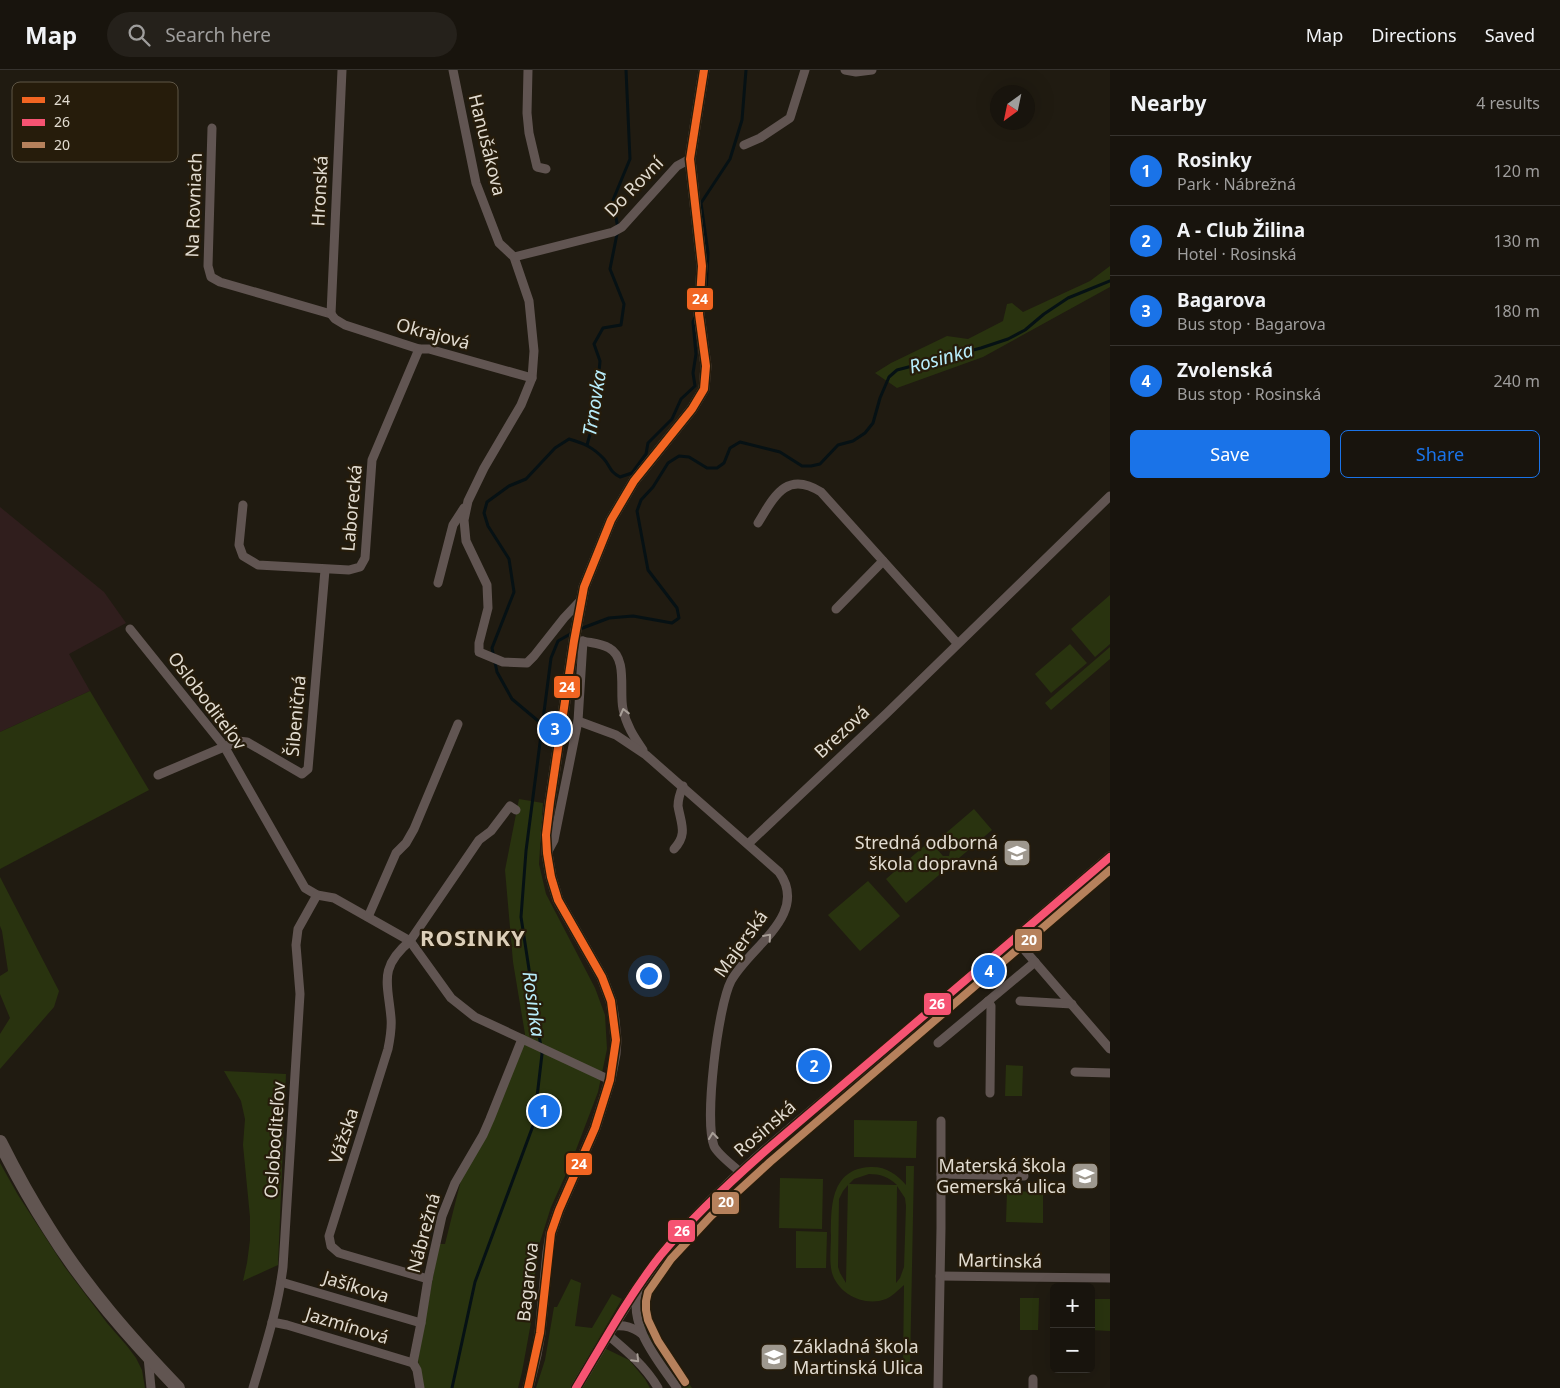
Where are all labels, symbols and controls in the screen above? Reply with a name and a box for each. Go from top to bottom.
search box [107,12,457,57]
text: Map [25,18,77,51]
icon: search [125,21,153,49]
text: Search here [165,22,271,48]
text: Map [1306,23,1343,47]
text: Directions [1371,23,1457,47]
text: Saved [1485,23,1535,47]
legend [12,82,178,162]
north arrow [990,85,1035,130]
text: Nearby [1130,89,1206,117]
text: 24 [54,90,70,109]
street label: Hanušákova [464,91,512,198]
text: 4 results [1476,92,1540,114]
text: 26 [54,112,70,131]
text: 20 [54,135,70,154]
text: Rosinky [1177,147,1252,173]
street label: Do Rovní [598,151,668,222]
street label: Na Rovniach [179,152,207,258]
street label: Hronská [305,155,333,227]
text: 1 [1141,160,1151,182]
text: 120 m [1493,160,1540,182]
text: Park · Nábrežná [1177,173,1296,195]
text: A - Club Žilina [1177,217,1305,243]
text: 2 [1141,230,1151,252]
text: 130 m [1493,230,1540,252]
text: Hotel · Rosinská [1177,243,1297,265]
line badge: 24 [686,287,714,311]
text: Bagarova [1177,287,1266,313]
text: 24 [692,289,708,308]
text: 3 [1141,300,1151,322]
text: 180 m [1493,300,1540,322]
street label: Okrajová [394,312,473,354]
text: Bus stop · Bagarova [1177,313,1326,335]
water label: Rosinka [906,336,976,380]
text: Zvolenská [1177,357,1273,383]
water label: Trnovka [576,368,612,438]
text: 4 [1141,370,1151,392]
text: 240 m [1493,370,1540,392]
text: Bus stop · Rosinská [1177,383,1321,405]
button: Save [1130,430,1330,478]
button: Share [1340,430,1540,478]
street label: Laborecká [335,463,367,552]
street label: Osloboditeľov [163,647,253,755]
street label: Šibeničná [280,674,311,757]
line badge: 24 [553,675,581,699]
text: 24 [559,677,575,696]
street label: Brezová [809,700,874,763]
one-way arrow [619,707,630,716]
pin: 3 [539,710,571,748]
place label: Stredná odborná škola dopravná [855,830,998,875]
school or university icon: Stredná odborná škola dopravná [1002,838,1032,868]
street label: Majerská [708,905,773,982]
district label: ROSINKY [420,922,526,952]
line badge: 20 [1014,928,1043,952]
text: 20 [1021,930,1037,949]
one-way arrow [762,933,771,942]
pin: 4 [973,952,1005,990]
your location [636,963,662,989]
water label: Rosinka [517,970,551,1039]
line badge: 26 [923,992,952,1016]
text: 26 [929,994,945,1013]
pin: 2 [798,1047,830,1085]
street label: Osloboditeľov [258,1080,290,1199]
pin: 1 [528,1092,560,1130]
street label: Rosinská [728,1095,800,1162]
street label: Vážska [323,1105,363,1167]
one-way arrow [708,1132,719,1140]
line badge: 24 [565,1152,593,1176]
place label: Materská škola Gemerská ulica [936,1153,1066,1198]
text: 24 [571,1154,587,1173]
school or university icon: Materská škola Gemerská ulica [1070,1161,1100,1191]
street label: Nábrežná [401,1190,445,1275]
line badge: 20 [711,1191,740,1215]
text: 20 [718,1192,734,1211]
line badge: 26 [667,1219,696,1243]
text: 26 [674,1221,690,1240]
street label: Bagarova [511,1241,543,1323]
street label: Martinská [958,1247,1042,1273]
street label: Jašíkova [319,1264,392,1307]
map controls [1050,1283,1095,1373]
button: + [1050,1283,1095,1328]
street label: Jazmínová [301,1300,392,1349]
button: − [1050,1328,1095,1373]
place label: Základná škola Martinská Ulica [793,1334,923,1379]
school or university icon: Základná škola Martinská Ulica [759,1342,789,1372]
one-way arrow [630,1354,639,1363]

